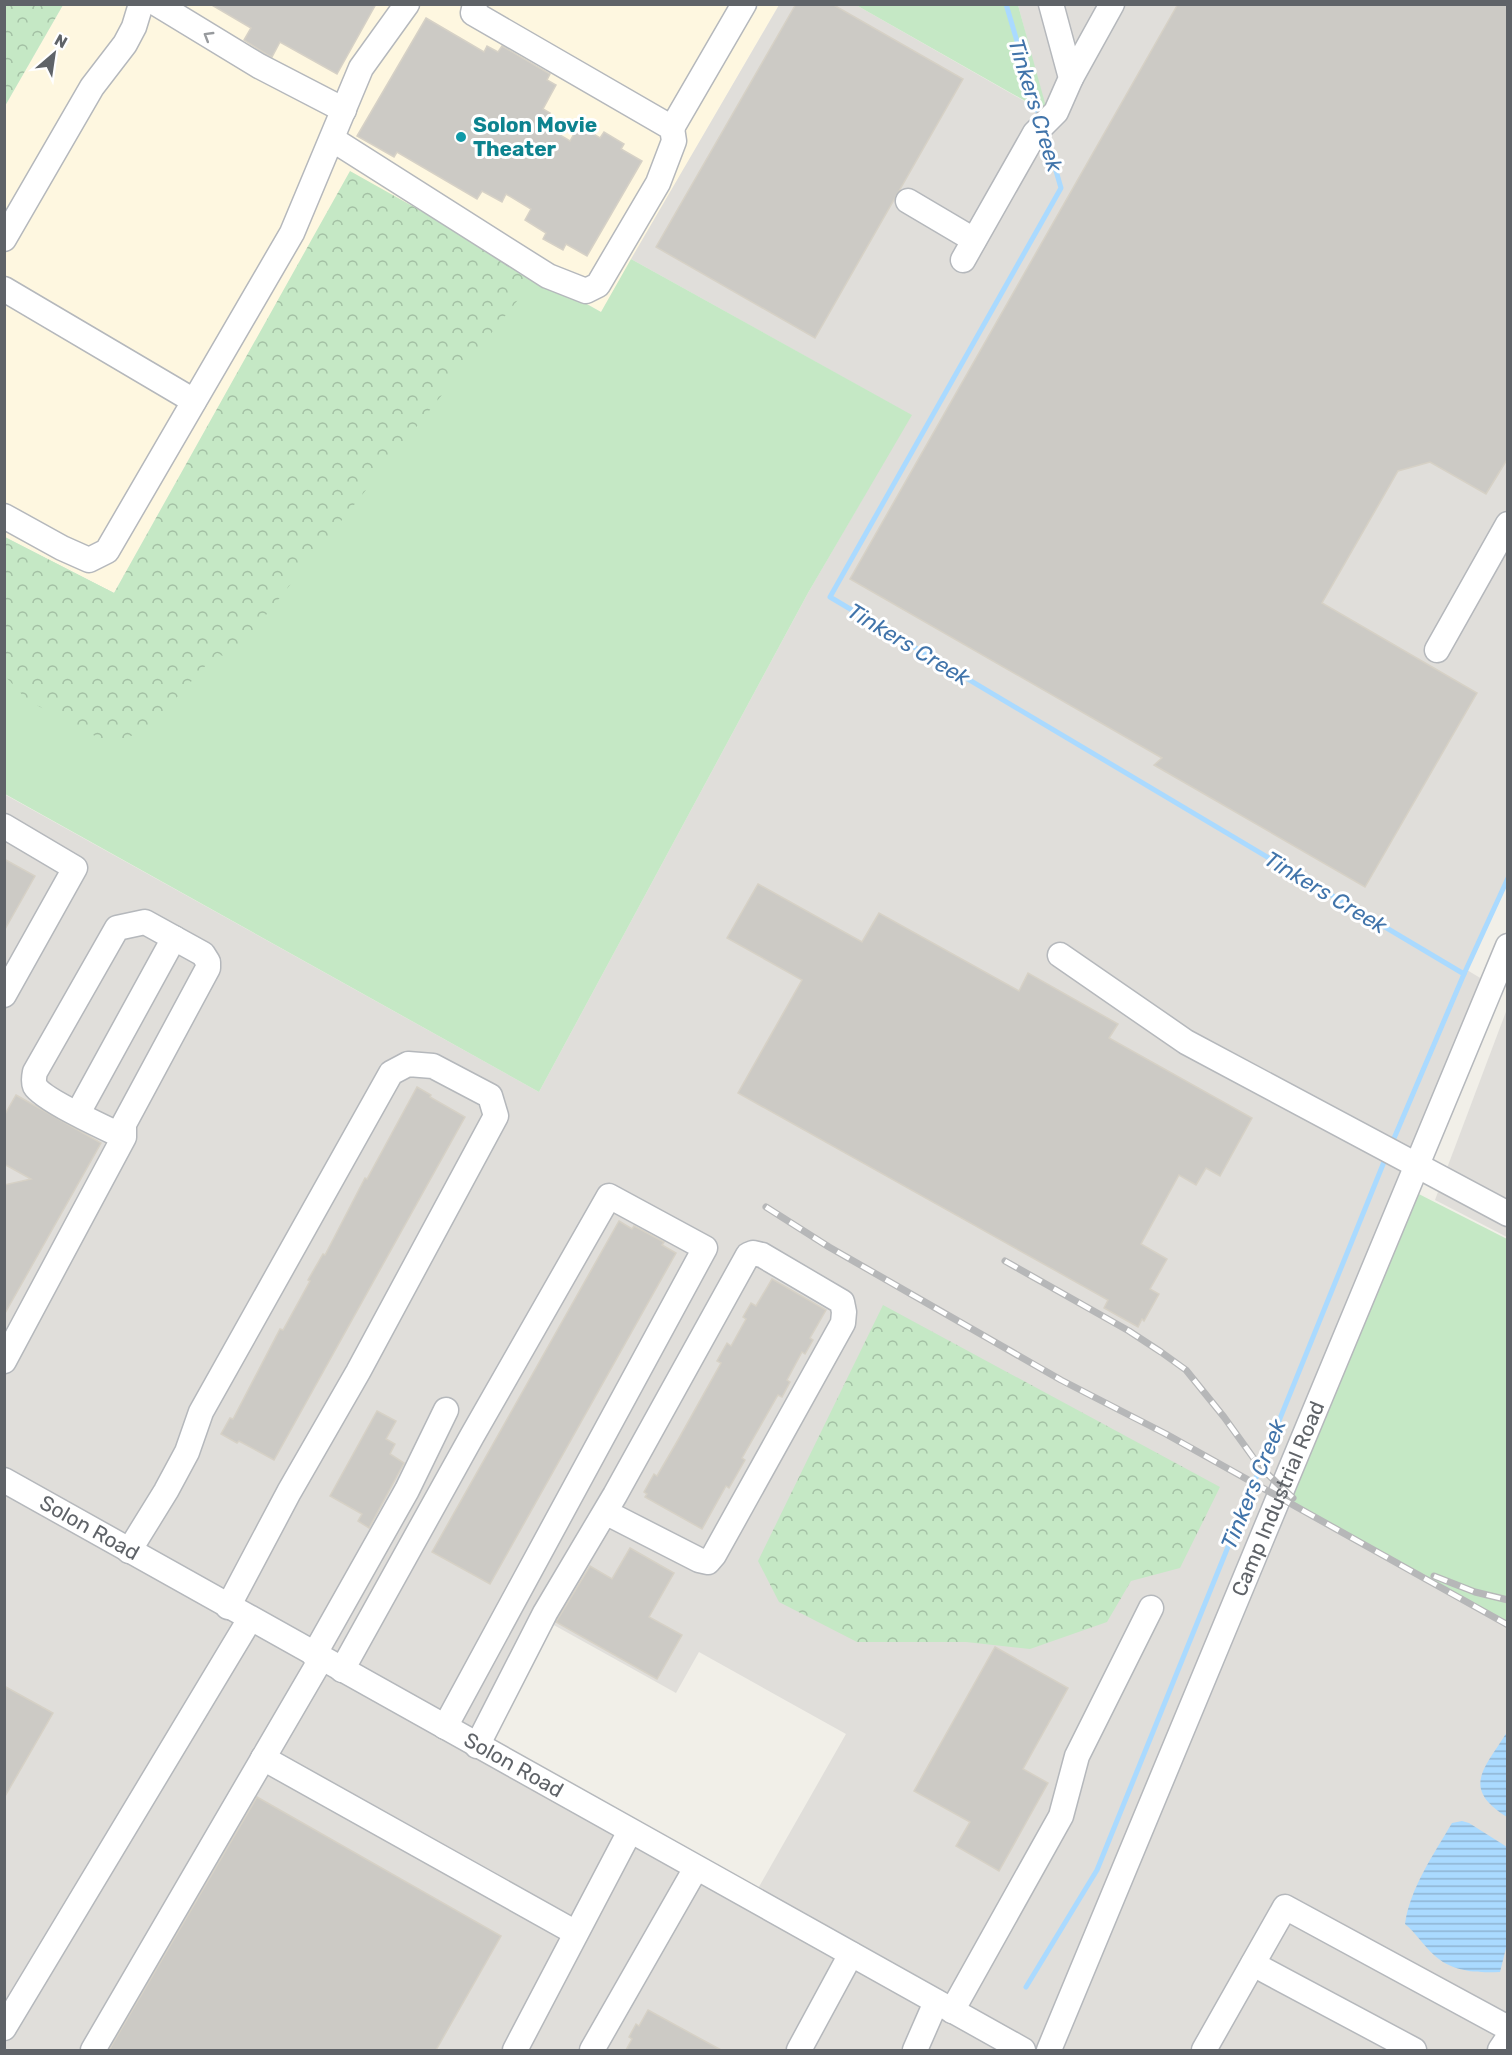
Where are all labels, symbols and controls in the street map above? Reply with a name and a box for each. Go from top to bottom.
north arrow [24,24,84,84]
text: N [51,30,71,52]
one-way arrow [204,31,214,43]
water label: Tinkers Creek [1002,35,1069,176]
place label: Solon Movie Theater [473,112,597,161]
marker: Solon Movie Theater [454,130,468,144]
water label: Tinkers Creek [843,597,975,692]
water label: Tinkers Creek [1260,845,1392,940]
street label: Camp Industrial Road [1226,1397,1329,1600]
water label: Tinkers Creek [1215,1415,1292,1553]
street label: Solon Road [36,1490,144,1565]
street label: Solon Road [460,1727,568,1802]

